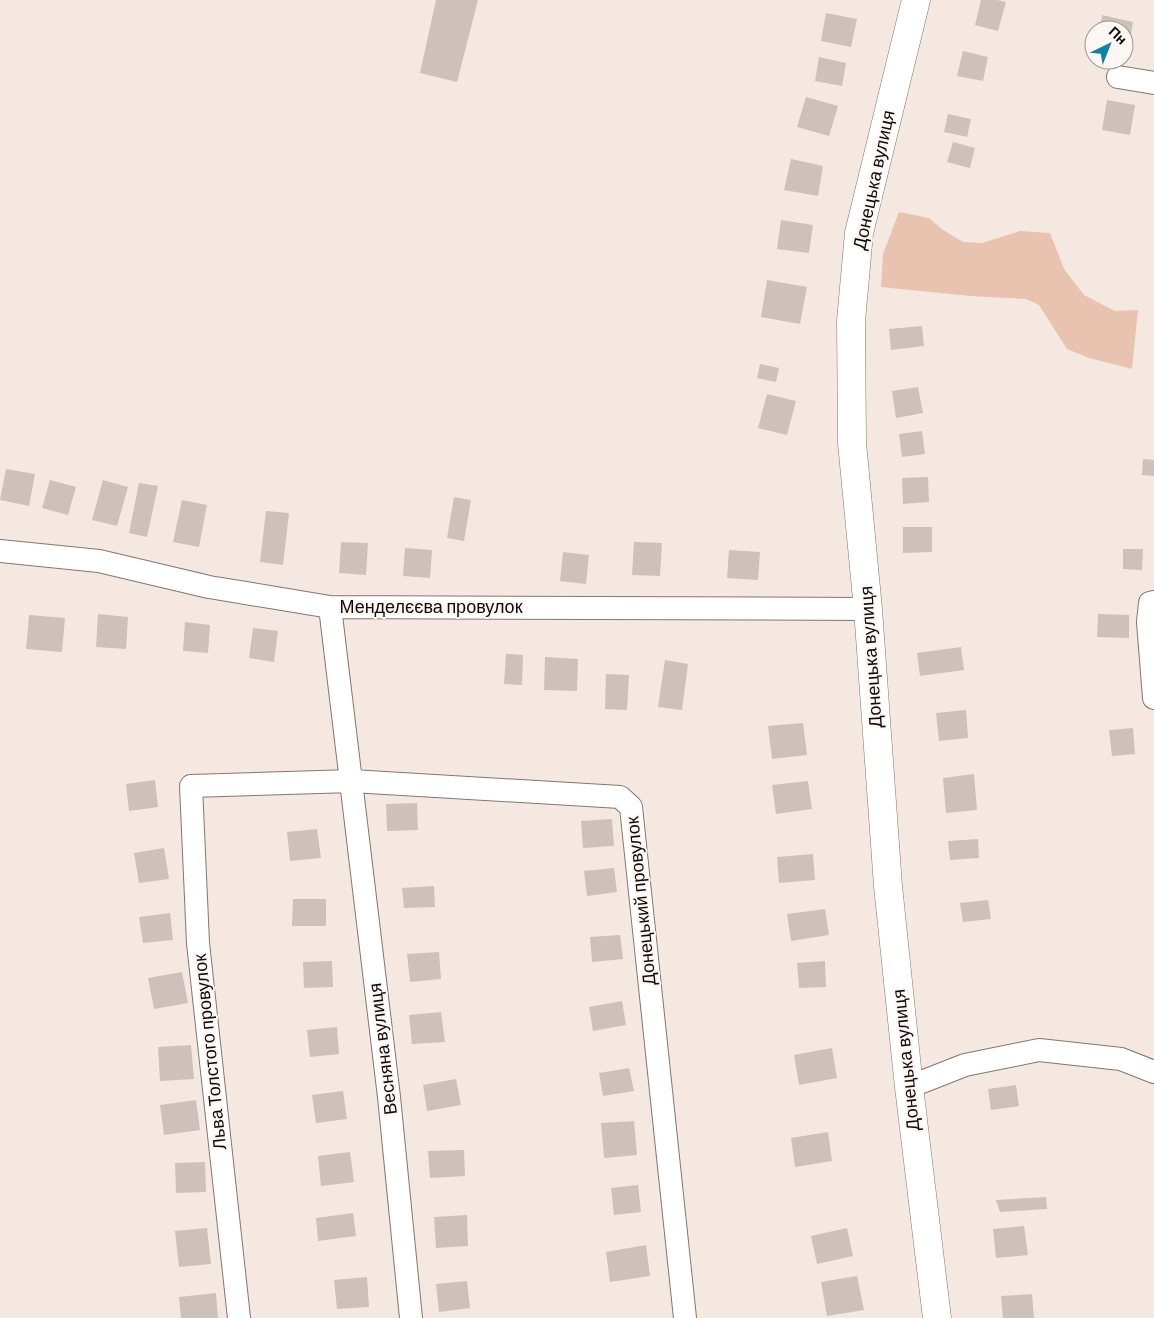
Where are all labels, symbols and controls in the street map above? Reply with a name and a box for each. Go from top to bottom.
north arrow [1084,20,1134,70]
text: Пн [1106,23,1131,48]
street label: Донецька вулиця [847,108,899,252]
street label: Донецька вулиця [854,585,886,729]
street label: Менделєєва провулок [339,595,523,617]
street label: Донецький провулок [620,815,660,987]
street label: Льва Толстого провулок [188,953,230,1151]
street label: Весняна вулиця [363,982,401,1116]
street label: Донецька вулиця [887,988,923,1132]

